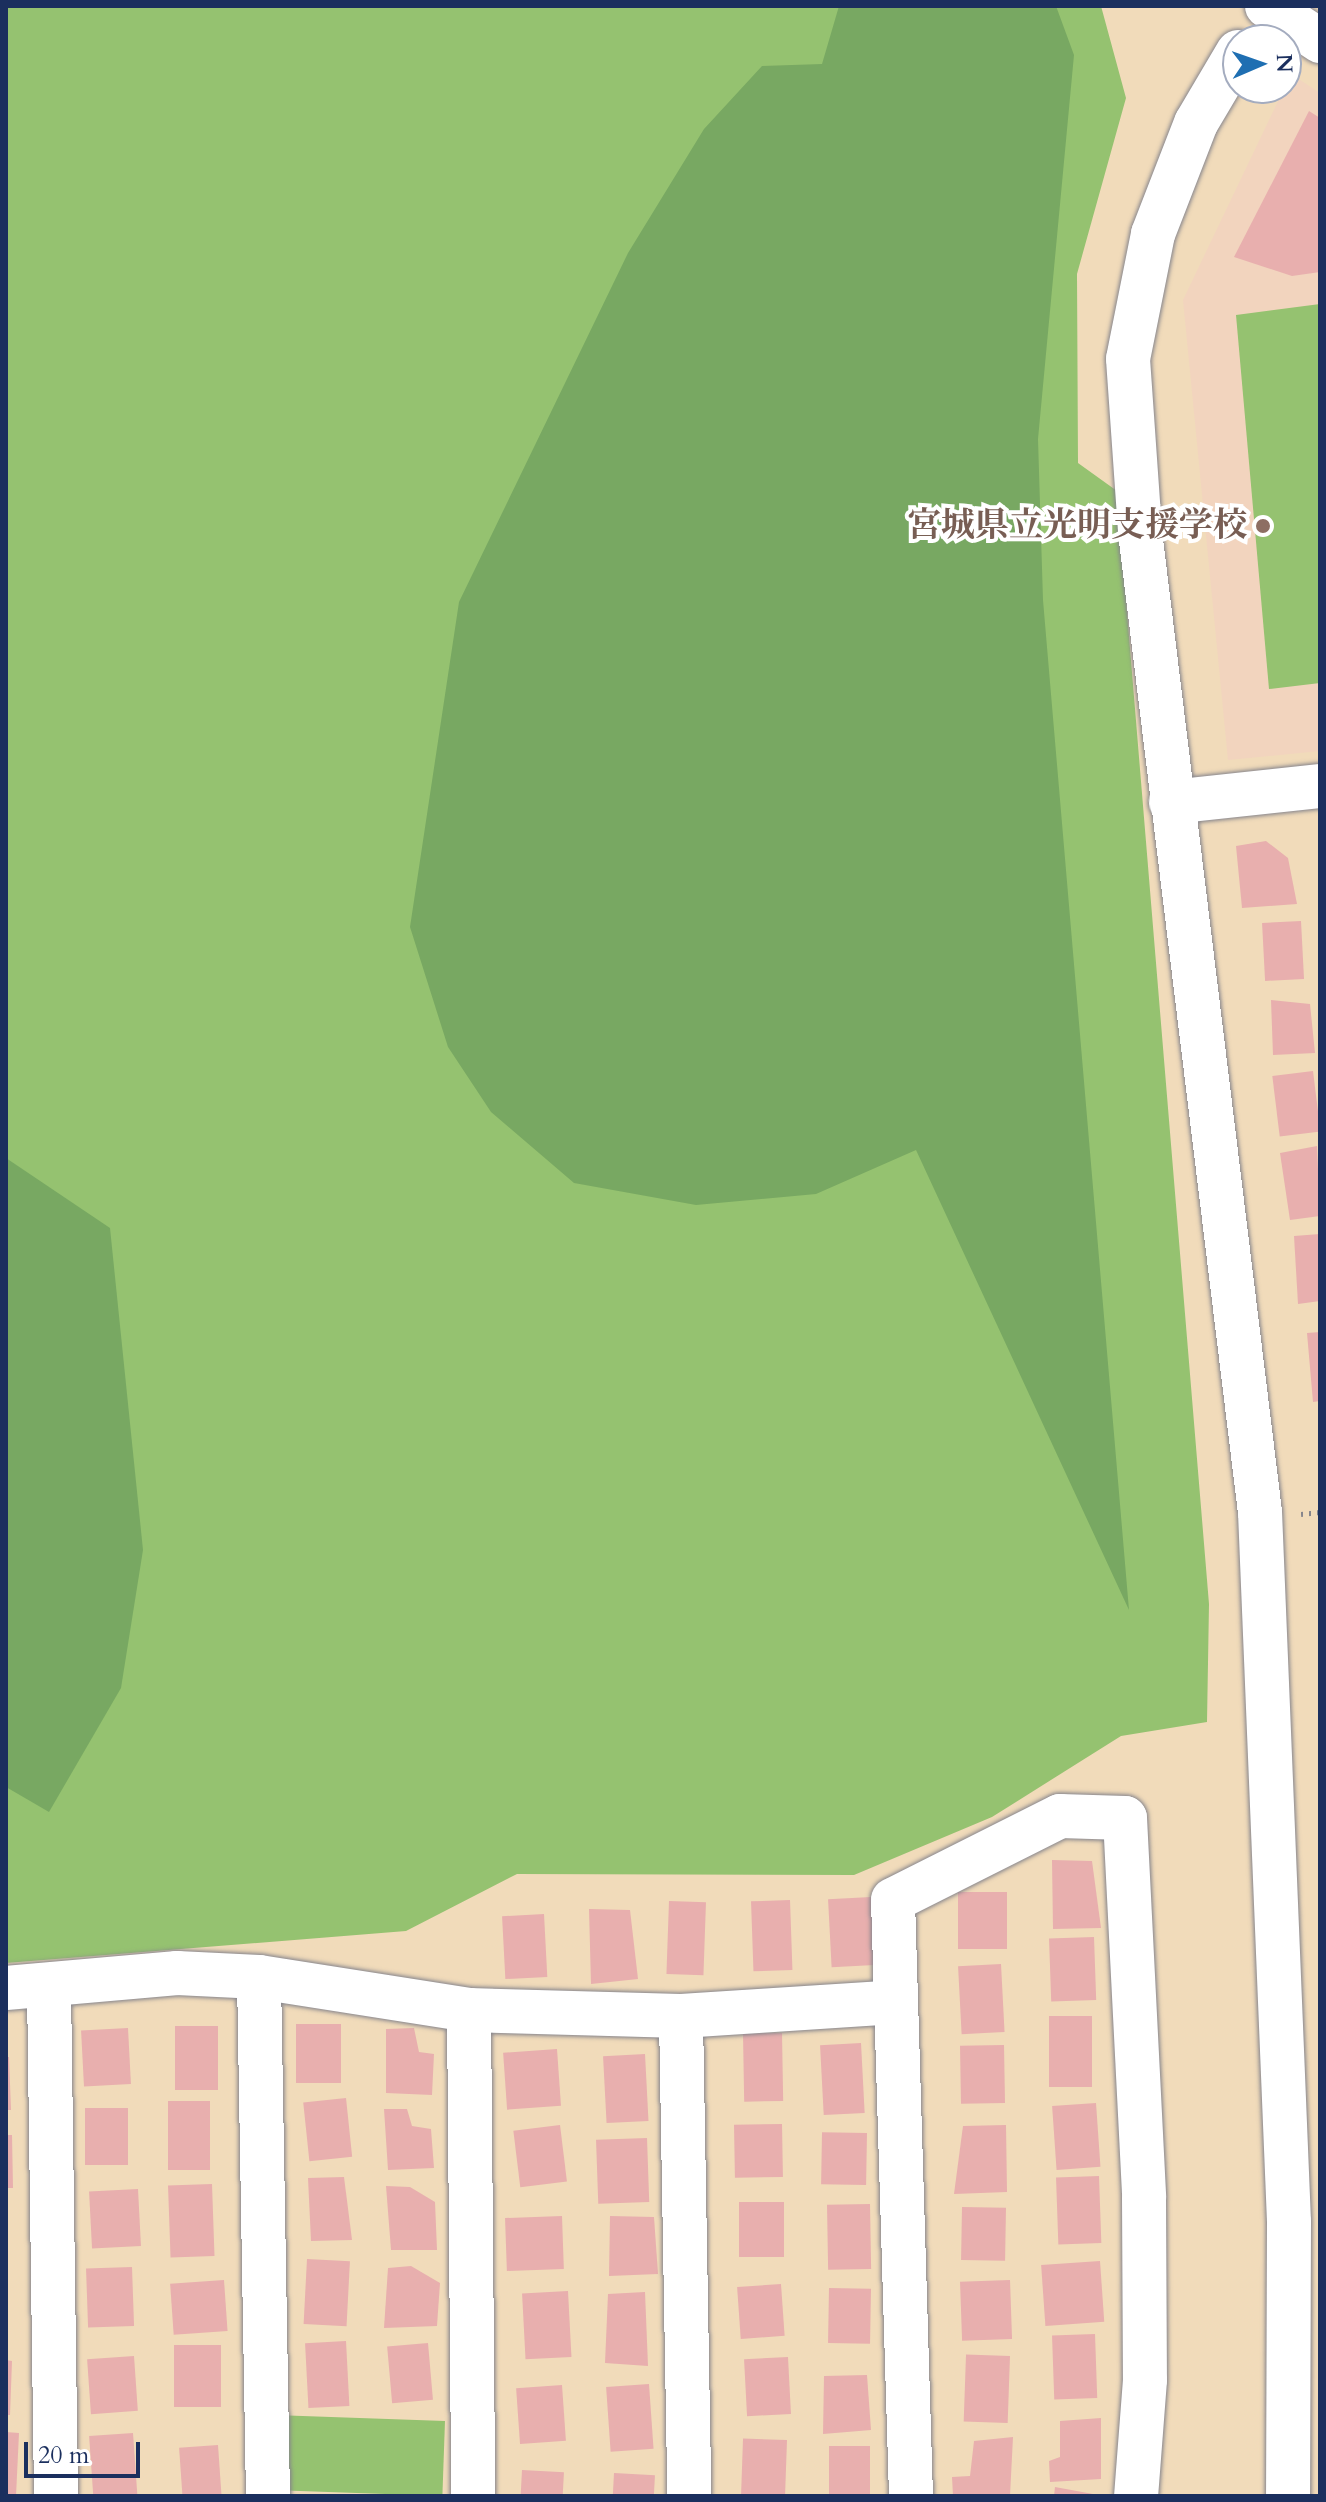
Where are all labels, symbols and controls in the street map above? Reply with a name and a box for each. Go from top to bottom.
north arrow [1222,24,1302,104]
text: N [1269,53,1299,73]
place label: 宮城県立光明支援学校 [907,506,1247,546]
marker: 宮城県立光明支援学校 [1254,517,1272,535]
scale bar [28,2426,144,2476]
text: 20 m [38,2439,89,2472]

